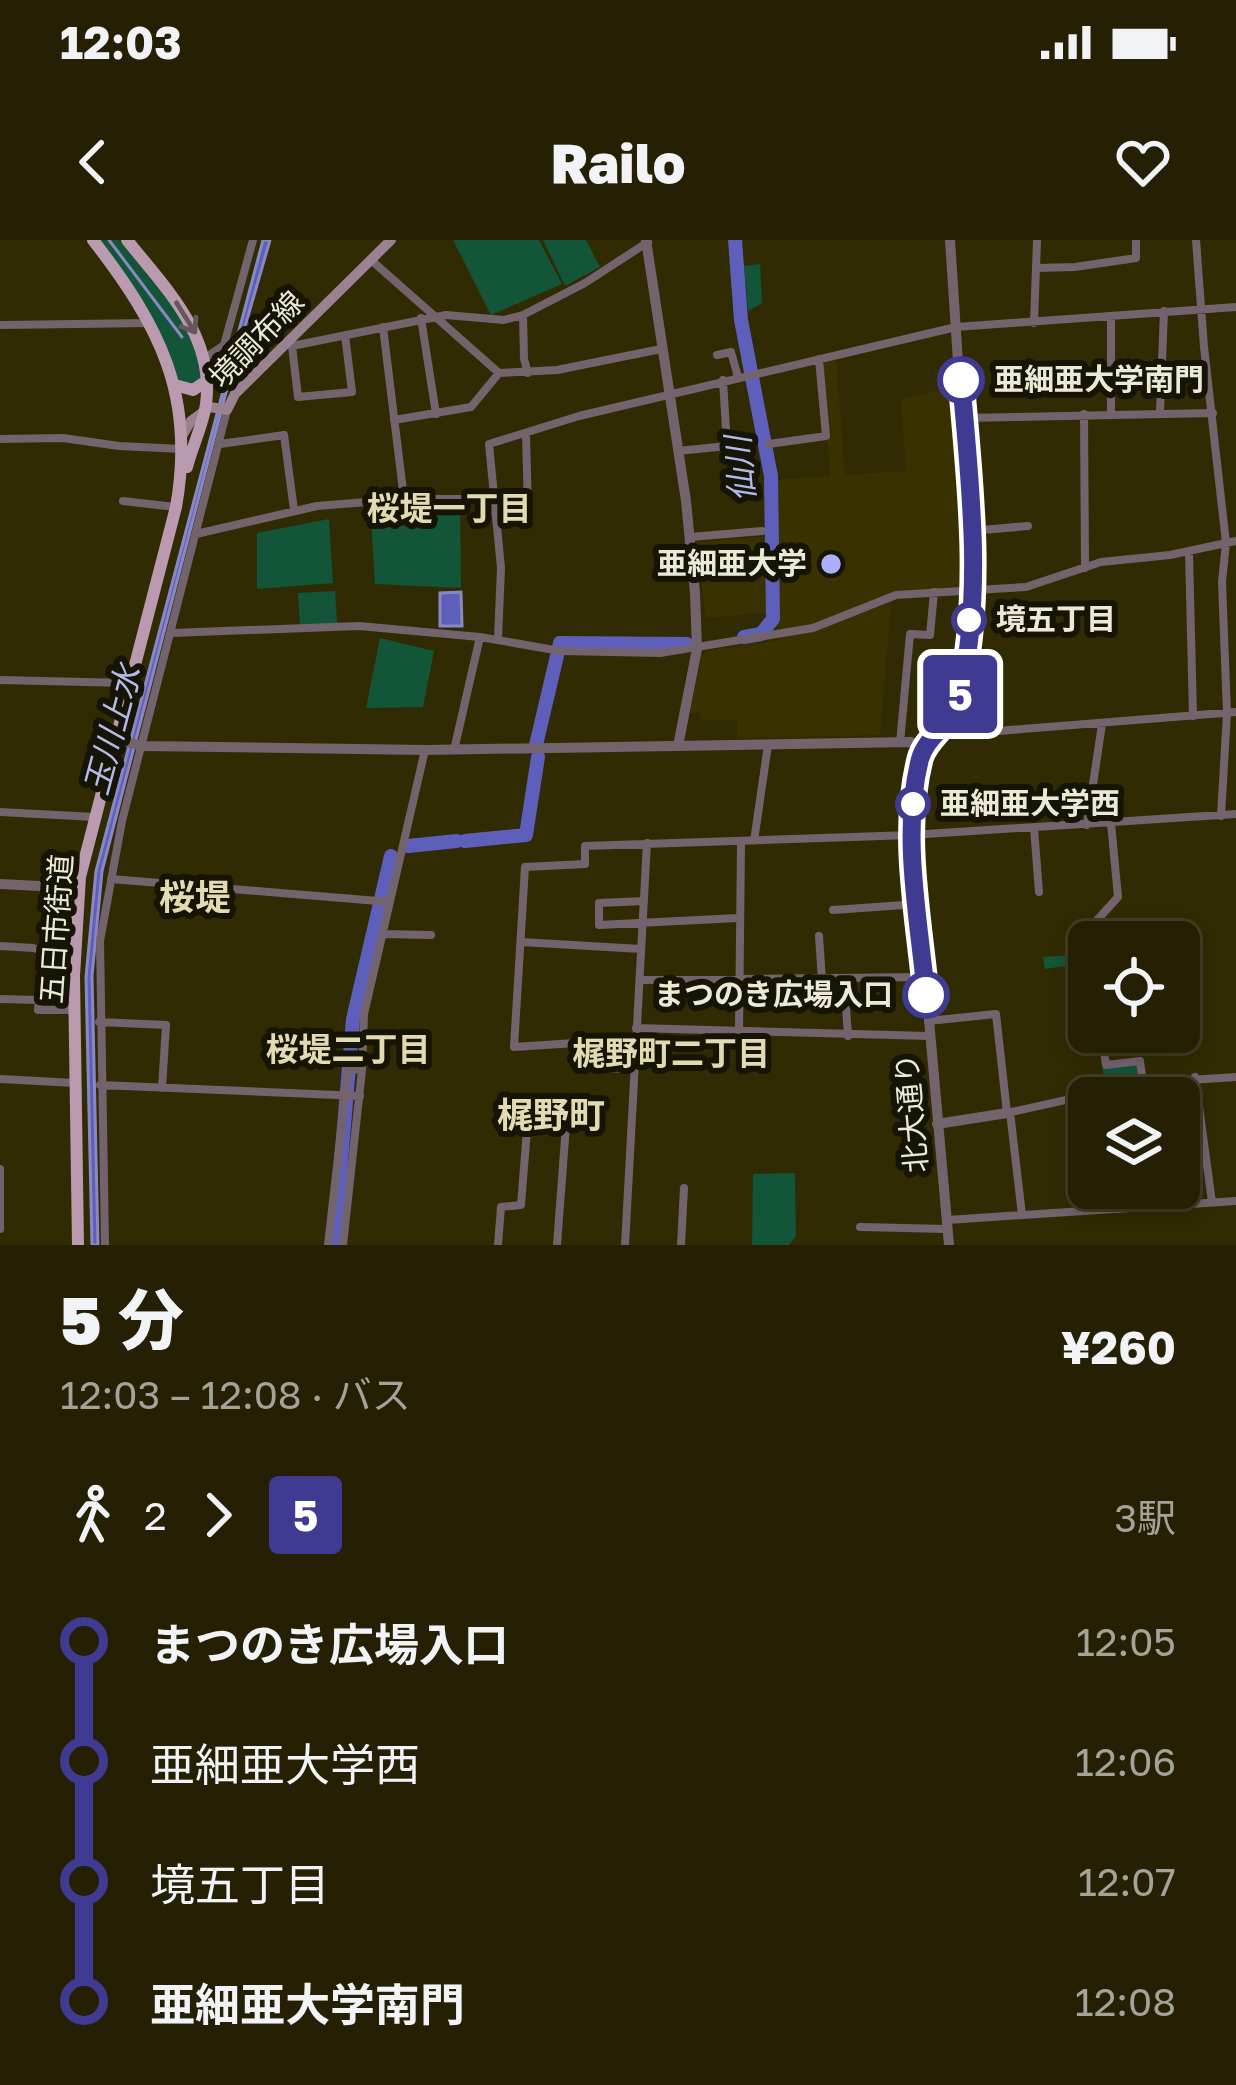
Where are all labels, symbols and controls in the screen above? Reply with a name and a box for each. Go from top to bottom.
text: 12:03 [60,15,182,69]
icon: back [60,129,126,195]
icon: heart [1110,129,1176,195]
text: Railo [551,130,685,195]
street label: 境調布線 [202,284,311,395]
one-way arrow [174,300,198,334]
marker: 亜細亜大学南門 [939,358,983,402]
place label: 亜細亜大学南門 [994,361,1204,397]
water label: 仙川 [717,431,762,504]
district label: 桜堤一丁目 [367,488,532,527]
place label: 亜細亜大学 [657,545,807,581]
marker: 亜細亜大学 [818,551,844,577]
place label: 境五丁目 [996,601,1116,637]
marker: 境五丁目 [953,604,985,636]
line badge: 5 [921,655,999,733]
water label: 玉川上水 [76,658,148,799]
text: 5 [947,669,973,719]
place label: 亜細亜大学西 [940,785,1120,821]
marker: 亜細亜大学西 [897,788,929,820]
street label: 五日市街道 [33,853,79,1005]
district label: 桜堤 [159,875,231,918]
map controls [1068,921,1200,1209]
button: locate [1068,921,1200,1053]
marker: まつのき広場入口 [904,973,948,1017]
place label: まつのき広場入口 [654,976,893,1012]
district label: 桜堤二丁目 [266,1029,431,1068]
district label: 梶野町二丁目 [572,1033,770,1072]
street label: 北大通り [888,1052,934,1174]
button: layers [1068,1077,1200,1209]
district label: 梶野町 [497,1093,605,1136]
text: 5 分 [60,1279,184,1359]
text: ¥260 [1061,1320,1176,1374]
text: 12:03 – 12:08 · バス [60,1371,411,1418]
icon: walk [60,1482,126,1548]
icon: forward [185,1482,251,1548]
text: 5 [293,1490,318,1540]
text: 2 [144,1492,167,1539]
text: 3駅 [1114,1494,1176,1541]
text: まつのき広場入口 [150,1617,509,1671]
text: 12:05 [1076,1618,1176,1665]
text: 亜細亜大学西 [150,1737,420,1791]
text: 12:06 [1075,1738,1176,1785]
text: 境五丁目 [150,1857,330,1911]
text: 12:07 [1078,1858,1176,1905]
text: 亜細亜大学南門 [150,1977,465,2031]
text: 12:08 [1075,1978,1176,2025]

